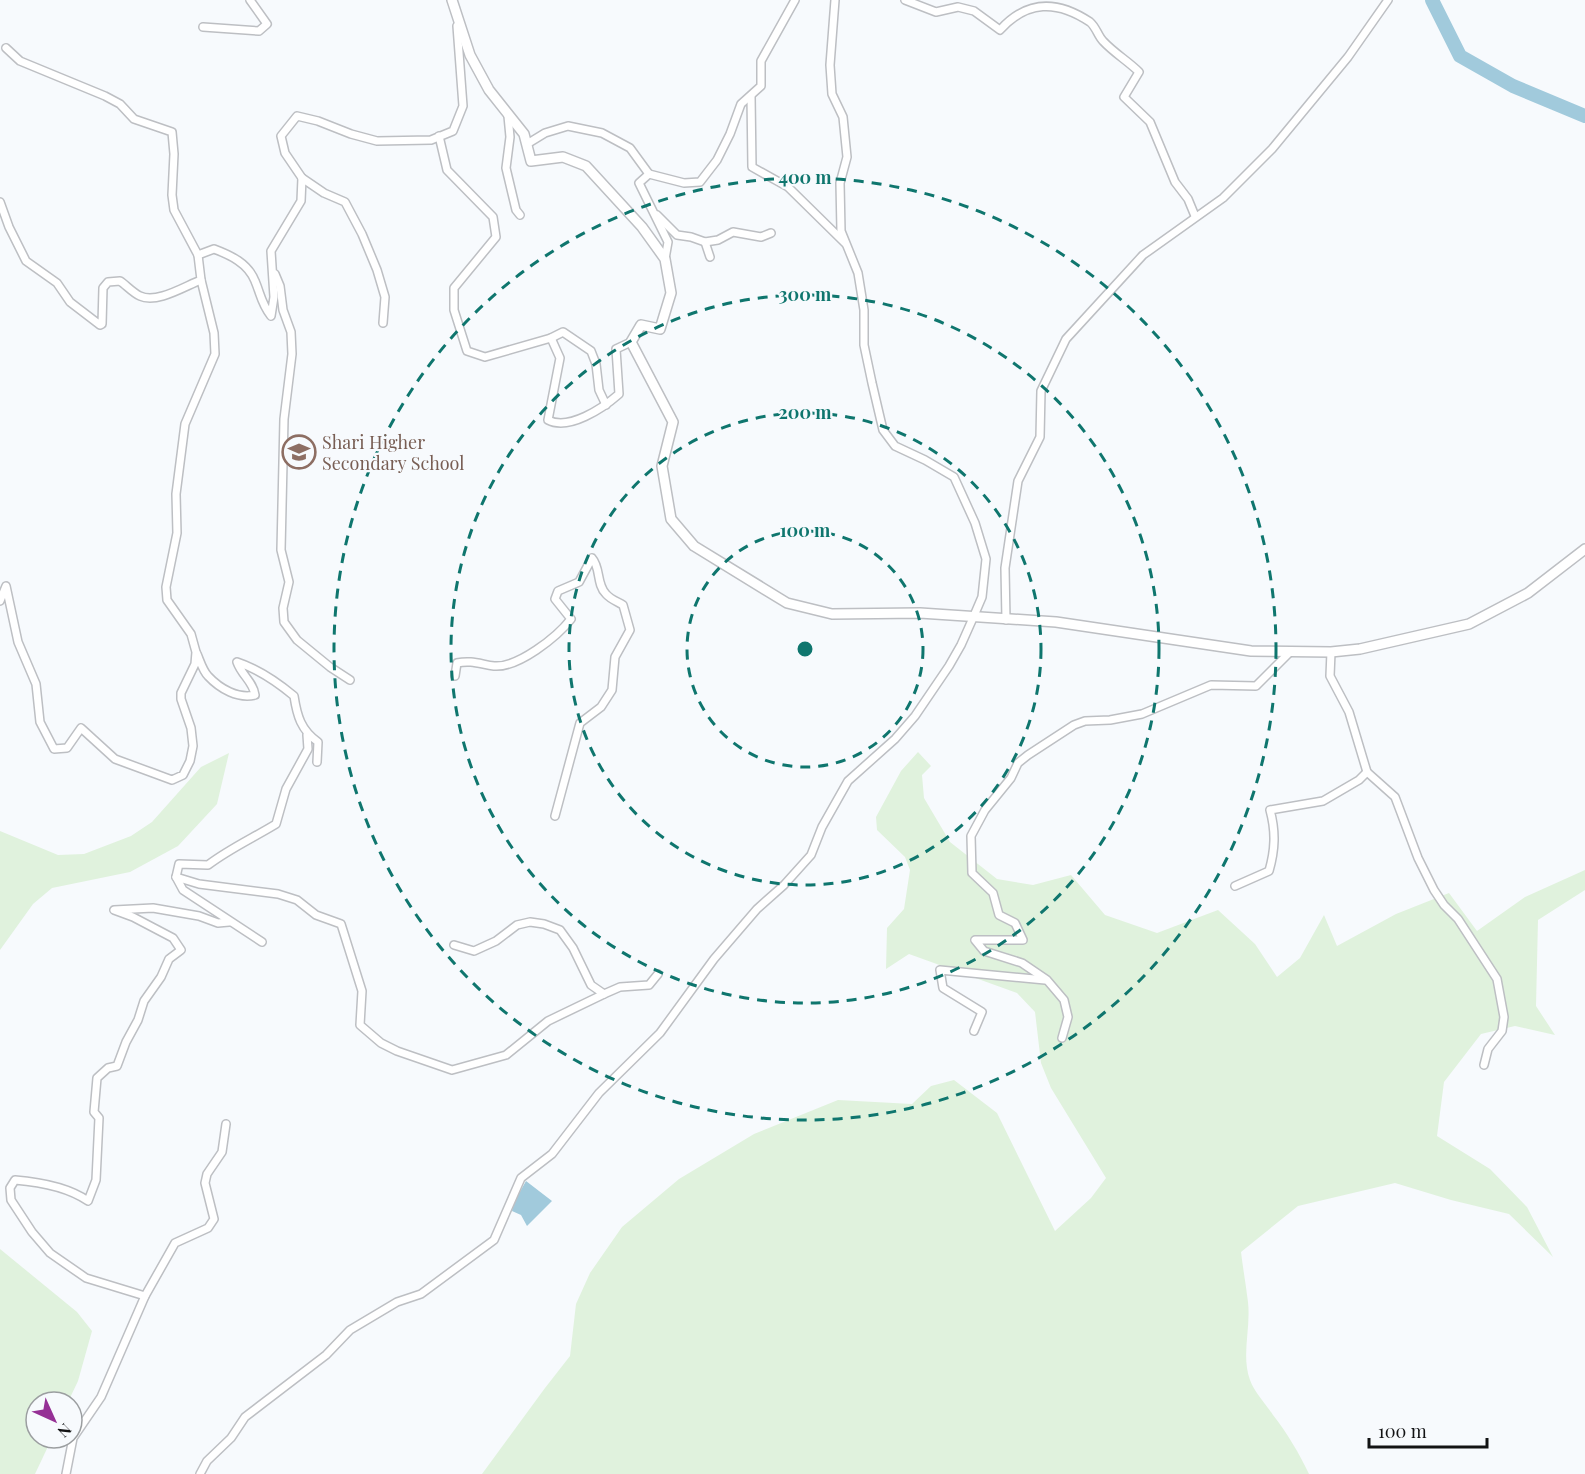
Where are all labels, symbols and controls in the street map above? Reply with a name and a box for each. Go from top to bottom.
text: 400 m [778,165,832,189]
text: 300 m [779,282,832,306]
text: 200 m [778,400,832,424]
place label: Shari Higher Secondary School [322,430,464,475]
school or university icon: Shari Higher Secondary School [281,434,317,470]
text: 100 m [780,518,831,542]
centre of rings [795,639,815,659]
north arrow [24,1390,84,1450]
scale bar [1369,1411,1488,1449]
text: N [53,1419,76,1443]
text: 100 m [1378,1419,1427,1443]

